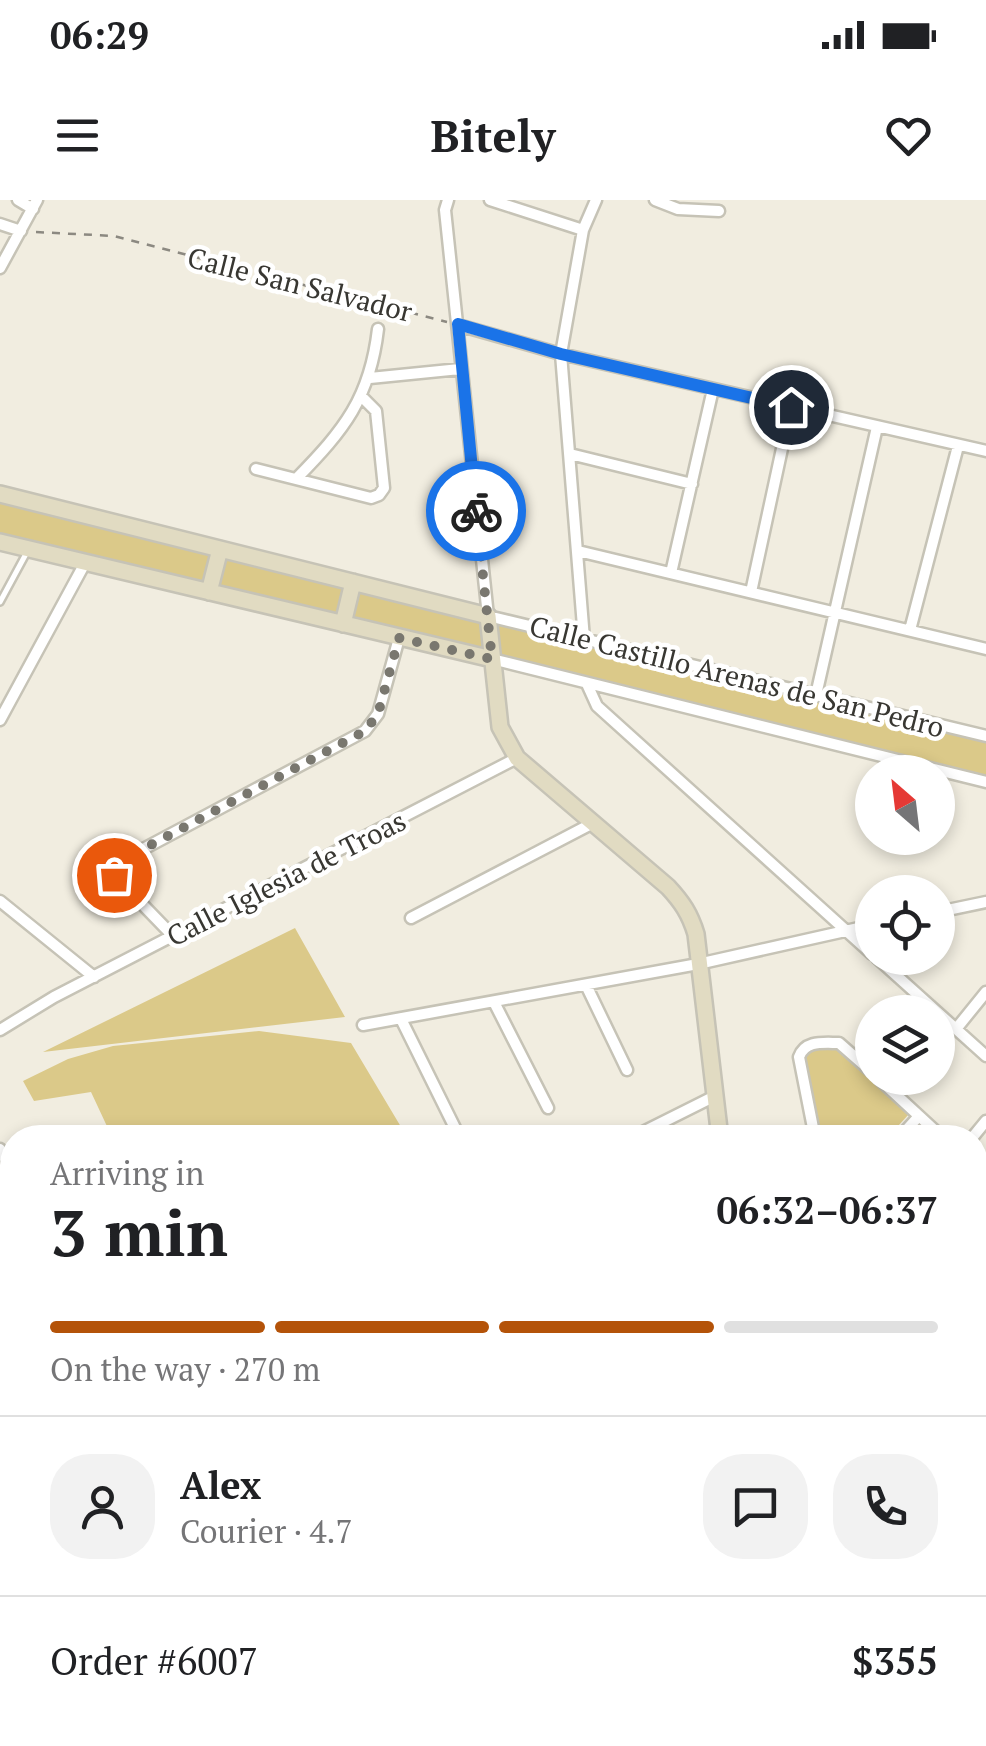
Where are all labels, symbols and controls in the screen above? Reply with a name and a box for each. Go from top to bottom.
text: 06:29 [50,10,149,60]
text: Bitely [431,105,555,165]
icon: menu [50,108,105,163]
icon: heart [881,108,936,163]
street label: Calle San Salvador [184,238,416,330]
pin [749,365,834,450]
icon: home [764,380,819,435]
courier [426,461,526,561]
icon: bike [449,484,504,539]
street label: Calle Castillo Arenas de San Pedro [526,607,948,745]
north arrow [855,755,955,855]
map controls [855,755,955,1095]
street label: Calle Iglesia de Troas [160,802,412,954]
pin [72,833,157,918]
icon: bag [87,848,142,903]
button: locate [855,875,955,975]
button: layers [855,995,955,1095]
text: Arriving in [50,1152,204,1194]
text: 06:32–06:37 [716,1185,938,1235]
text: 3 min [50,1188,228,1275]
text: On the way · 270 m [50,1348,320,1390]
button: person [50,1454,155,1559]
button: chat [703,1454,808,1559]
button: phone [833,1454,938,1559]
text: Alex [180,1460,261,1510]
text: Courier · 4.7 [180,1510,352,1552]
text: Order #6007 [50,1636,258,1686]
text: $355 [852,1636,938,1686]

